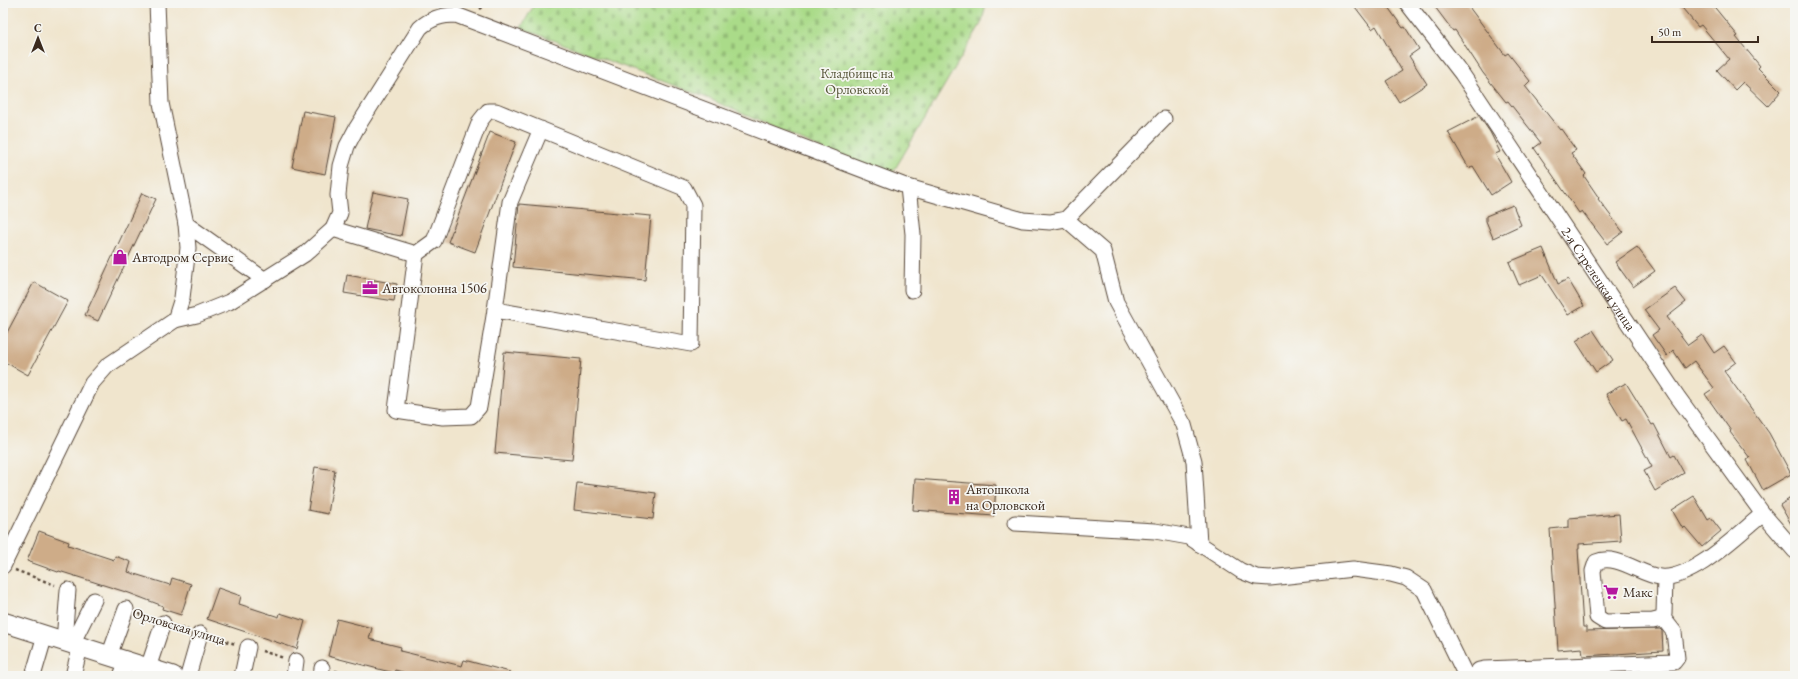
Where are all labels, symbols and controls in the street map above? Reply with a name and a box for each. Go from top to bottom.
north arrow [18,18,58,58]
scale bar [1652,18,1758,44]
text: С [34,21,42,35]
text: 50 m [1658,24,1682,40]
park label: Кладбище на Орловской [821,64,894,98]
street label: 2-я Стрелецкая улица [1558,223,1640,335]
shop icon: Автодром Сервис [111,248,129,266]
place label: Автодром Сервис [131,248,234,266]
office icon: Автоколонна 1506 [361,279,379,297]
place label: Автоколонна 1506 [381,279,487,297]
place label: Автошкола на Орловской [965,480,1046,514]
building icon: Автошкола на Орловской [945,488,963,506]
supermarket icon: Макс [1602,583,1620,601]
place label: Макс [1623,583,1653,601]
street label: Орловская улица [130,603,228,649]

